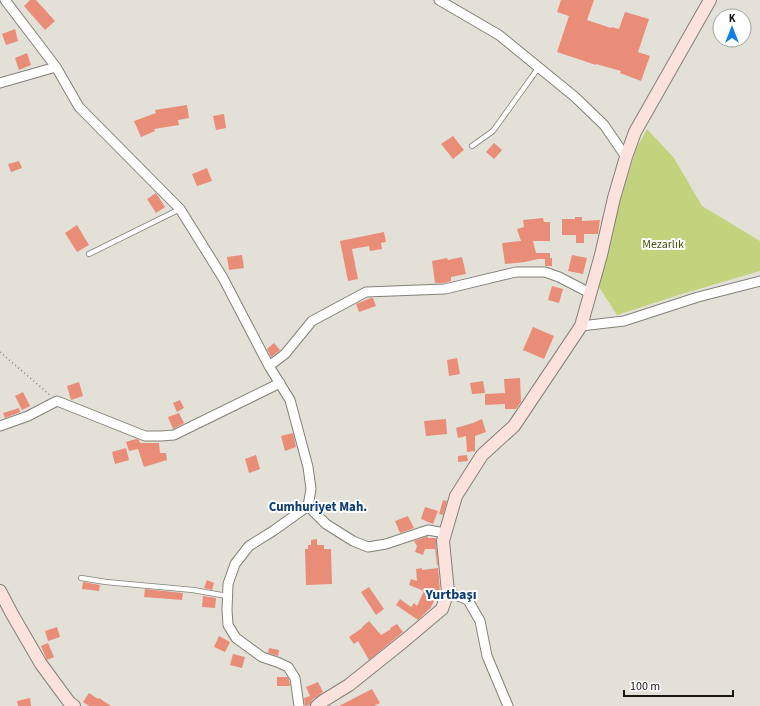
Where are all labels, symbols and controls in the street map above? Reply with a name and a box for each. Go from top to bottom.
north arrow [712,8,752,48]
text: K [729,11,736,26]
park label: Mezarlık [642,236,684,253]
district label: Cumhuriyet Mah. [269,498,367,516]
district label: Yurtbaşı [424,585,477,605]
scale bar [624,672,733,698]
text: 100 m [630,678,660,695]

